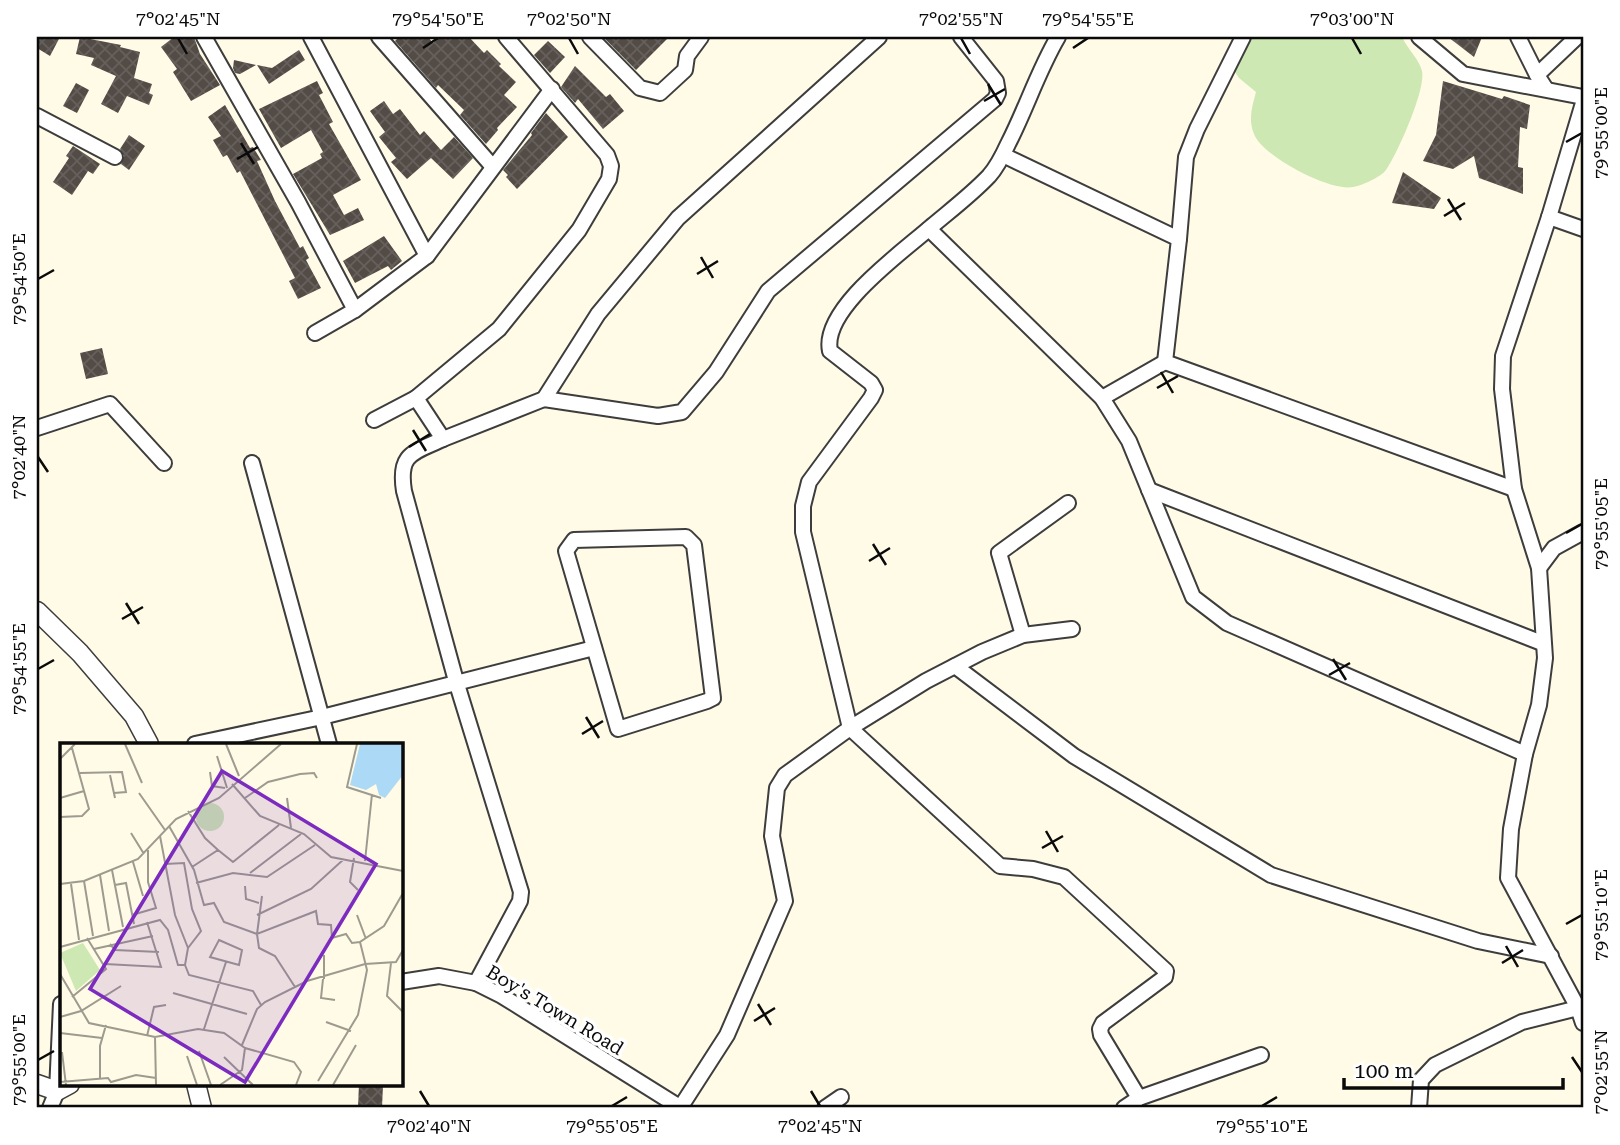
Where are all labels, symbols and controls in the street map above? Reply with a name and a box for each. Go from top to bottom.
text: 7°02'45"N [136,8,220,29]
text: 79°54'50"E [392,8,484,29]
text: 7°02'50"N [527,8,611,29]
text: 7°02'55"N [919,8,1003,29]
text: 79°54'55"E [1042,8,1134,29]
text: 7°03'00"N [1310,8,1394,29]
text: 79°55'00"E [1590,87,1611,179]
text: 79°54'50"E [8,233,29,325]
text: 7°02'40"N [8,415,29,499]
text: 79°55'05"E [1590,478,1611,570]
text: 79°54'55"E [8,623,29,715]
inset map [60,743,402,1086]
text: 79°55'10"E [1590,869,1611,961]
street label: Boy's Town Road [482,960,628,1060]
text: 79°55'00"E [8,1014,29,1106]
text: 7°02'55"N [1590,1030,1611,1114]
scale bar [1344,1047,1562,1091]
text: 100 m [1354,1059,1414,1083]
text: 7°02'40"N [387,1115,471,1136]
text: 79°55'05"E [566,1115,658,1136]
text: 7°02'45"N [778,1115,862,1136]
text: 79°55'10"E [1216,1115,1308,1136]

